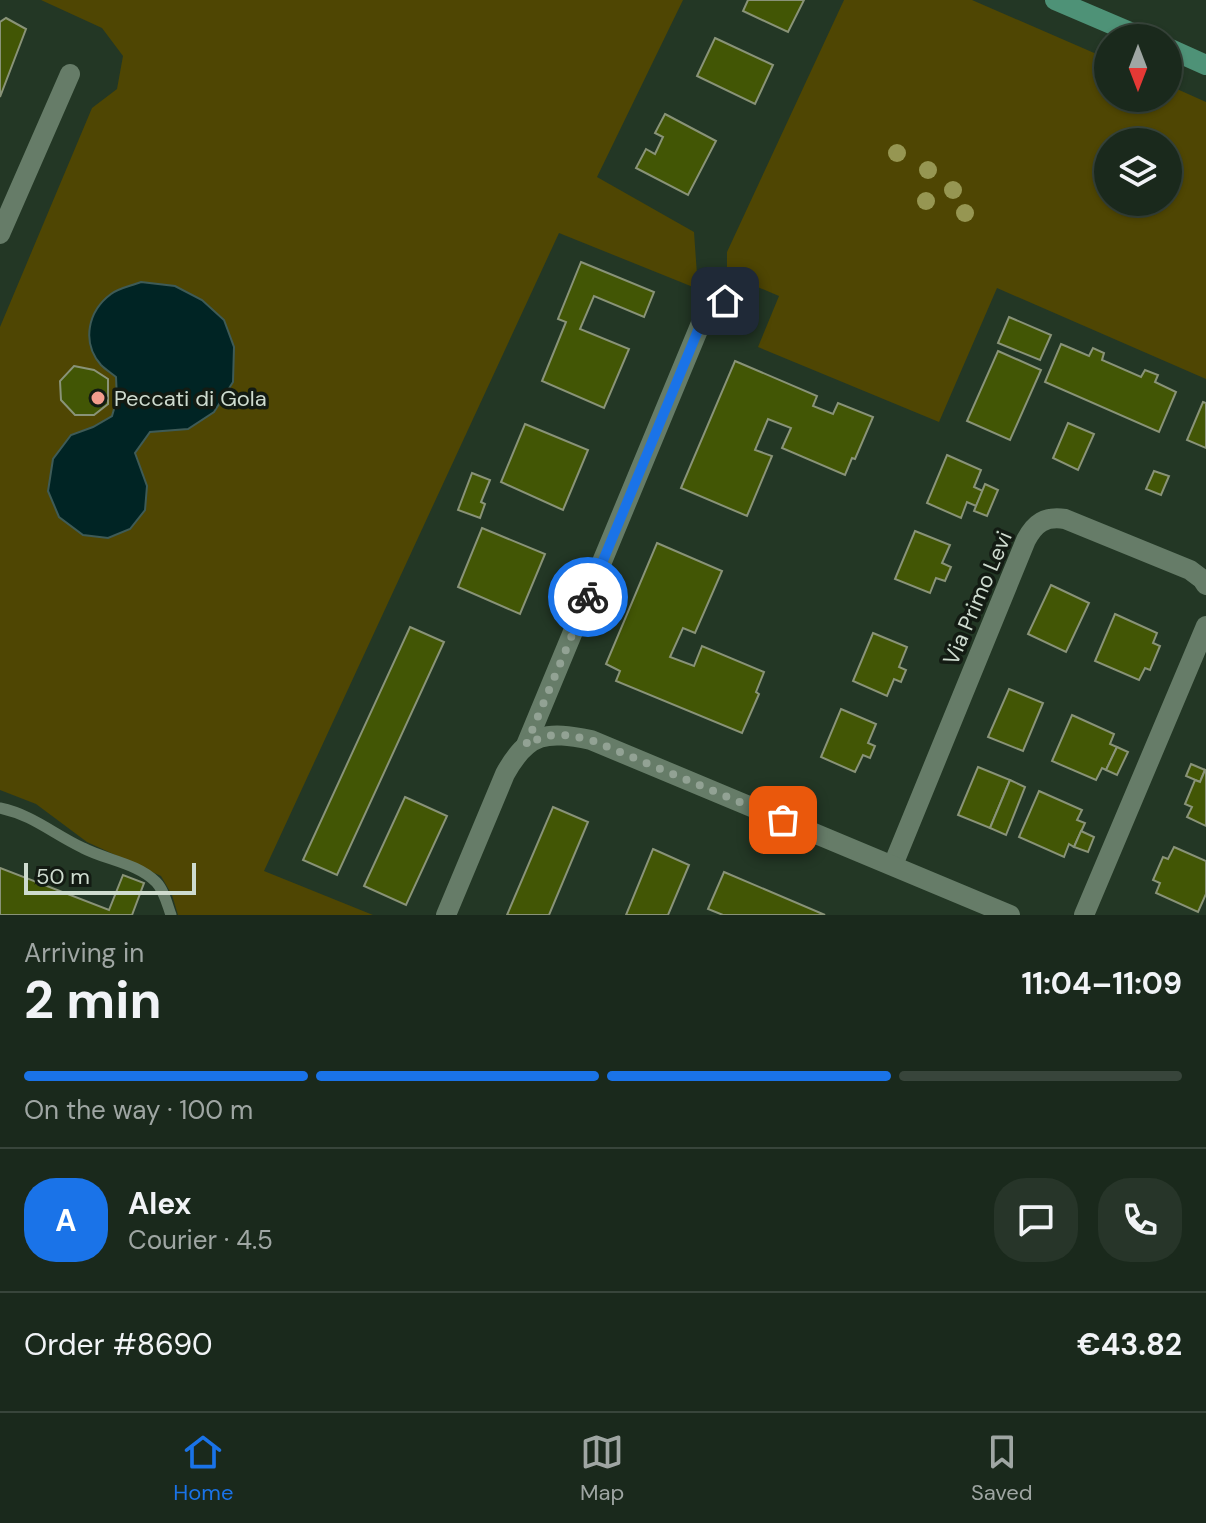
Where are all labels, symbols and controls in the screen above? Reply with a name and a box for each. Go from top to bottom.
north arrow [1094,24,1182,112]
map controls [1094,24,1182,216]
button: layers [1094,128,1182,216]
pin [691,267,759,335]
icon: home [703,279,747,323]
place label: Peccati di Gola [114,384,267,413]
marker: Peccati di Gola [89,389,107,407]
street label: Via Primo Levi [936,527,1019,669]
courier [548,557,628,637]
icon: bike [566,575,610,619]
pin [749,786,817,854]
icon: bag [761,798,805,842]
scale bar [24,859,196,895]
text: 50 m [36,862,90,891]
text: Arriving in [24,936,144,970]
text: 11:04–11:09 [1021,964,1182,1003]
text: 2 min [24,966,162,1034]
text: On the way · 100 m [24,1093,253,1127]
button: chat [994,1178,1078,1262]
button: phone [1098,1178,1182,1262]
text: Alex [128,1184,191,1223]
text: A [55,1201,77,1240]
text: Courier · 4.5 [128,1223,273,1257]
text: Order #8690 [24,1325,213,1364]
text: €43.82 [1077,1325,1182,1364]
tab: Home [173,1430,233,1507]
tab: Map [580,1430,624,1507]
tab: Saved [971,1430,1033,1507]

